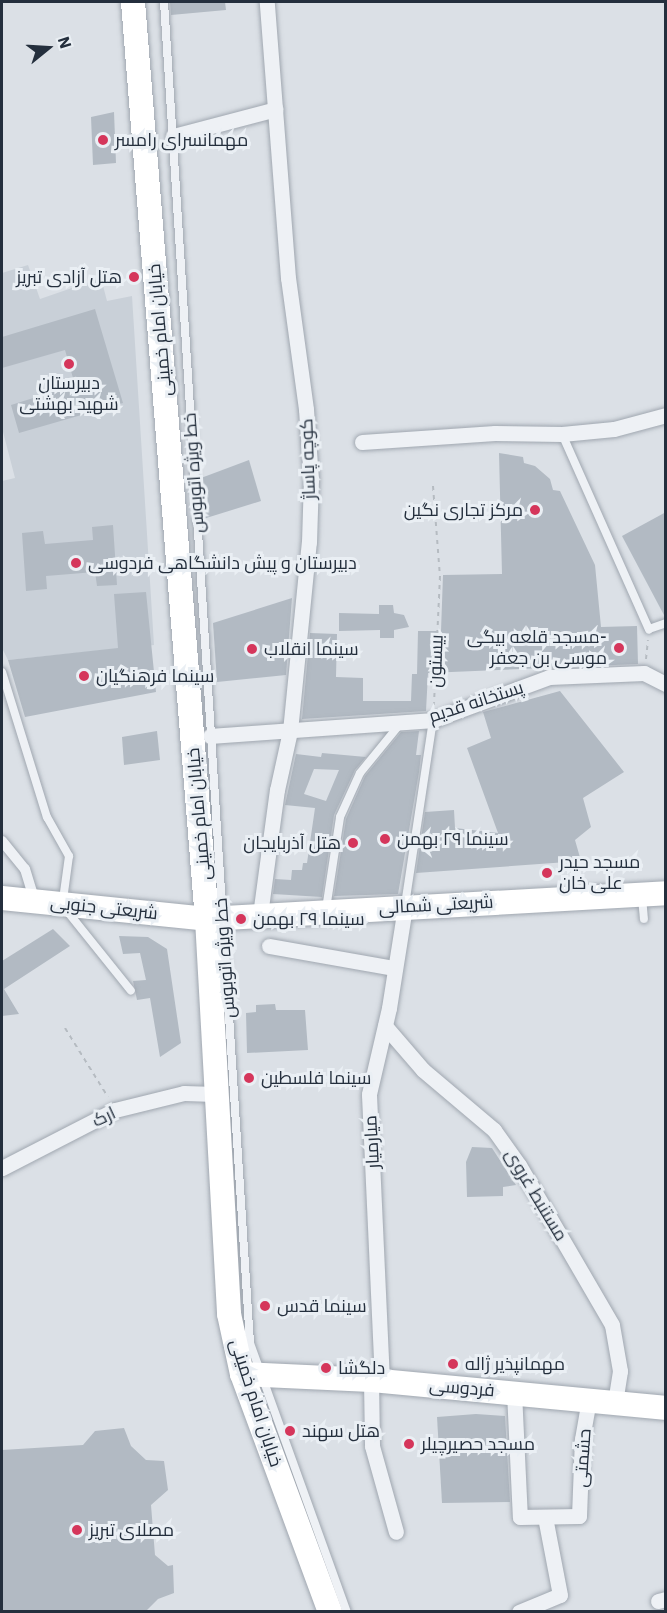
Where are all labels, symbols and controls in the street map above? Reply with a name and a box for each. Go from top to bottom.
north arrow [18,18,78,78]
text: N [54,34,76,51]
place label: مهمانسرای رامسر [115,129,248,151]
marker: مهمانسرای رامسر [96,133,110,147]
street label: خیابان امام خمینی [143,263,177,397]
place label: هتل آزادی تبریز [16,266,122,288]
marker: هتل آزادی تبریز [127,270,141,284]
marker: دبیرستان شهید بهشتی [62,357,76,371]
place label: دبیرستان شهید بهشتی [19,373,119,416]
street label: خط ویژه اتوبوس [179,412,209,534]
street label: کوچه پاساژ [296,418,320,500]
place label: مرکز تجاری نگین [404,499,523,521]
marker: مرکز تجاری نگین [528,503,542,517]
place label: دبیرستان و پیش دانشگاهی فردوسی [88,552,357,574]
marker: دبیرستان و پیش دانشگاهی فردوسی [69,556,83,570]
place label: مسجد قلعه بیگی- موسی بن جعفر [467,627,607,670]
street label: بیستون [424,634,448,688]
place label: سینما انقلاب [264,638,359,660]
marker: مسجد قلعه بیگی- موسی بن جعفر [612,641,626,655]
marker: سینما انقلاب [245,642,259,656]
place label: سینما فرهنگیان [96,665,214,687]
marker: سینما فرهنگیان [77,669,91,683]
street label: پستخانه قدیم [426,677,526,727]
street label: خیابان امام خمینی [182,747,216,881]
place label: سینما ۲۹ بهمن [397,828,509,850]
place label: هتل آذربایجان [243,832,341,854]
marker: سینما ۲۹ بهمن [378,832,392,846]
marker: هتل آذربایجان [346,836,360,850]
place label: مسجد حیدر علی خان [559,852,640,894]
marker: مسجد حیدر علی خان [540,866,554,880]
street label: شریعتی شمالی [378,891,494,919]
street label: شریعتی جنوبی [49,892,159,924]
street label: خط ویژه اتوبوس [210,897,240,1019]
place label: سینما ٢٩ بهمن [253,908,365,930]
marker: سینما ٢٩ بهمن [234,912,248,926]
place label: سینما فلسطین [261,1067,371,1089]
marker: سینما فلسطین [242,1071,256,1085]
street label: ارک [89,1102,119,1132]
street label: میارمیار [360,1115,384,1169]
street label: مستنبط غروی [500,1145,572,1245]
place label: سینما قدس [277,1295,367,1317]
marker: سینما قدس [258,1299,272,1313]
street label: خیابان امام خمینی [225,1337,287,1469]
place label: مهمانپذیر ژاله [465,1353,565,1375]
place label: دلگشا [338,1357,385,1379]
marker: مهمانپذیر ژاله [446,1357,460,1371]
marker: دلگشا [319,1361,333,1375]
street label: فردوسی [428,1374,496,1402]
place label: هتل سهند [302,1420,380,1442]
marker: هتل سهند [283,1424,297,1438]
street label: حشمتی [570,1428,596,1488]
place label: مسجد حصیرچیلر [421,1433,535,1455]
marker: مسجد حصیرچیلر [402,1437,416,1451]
place label: مصلای تبریز [89,1519,174,1541]
marker: مصلای تبریز [70,1523,84,1537]

